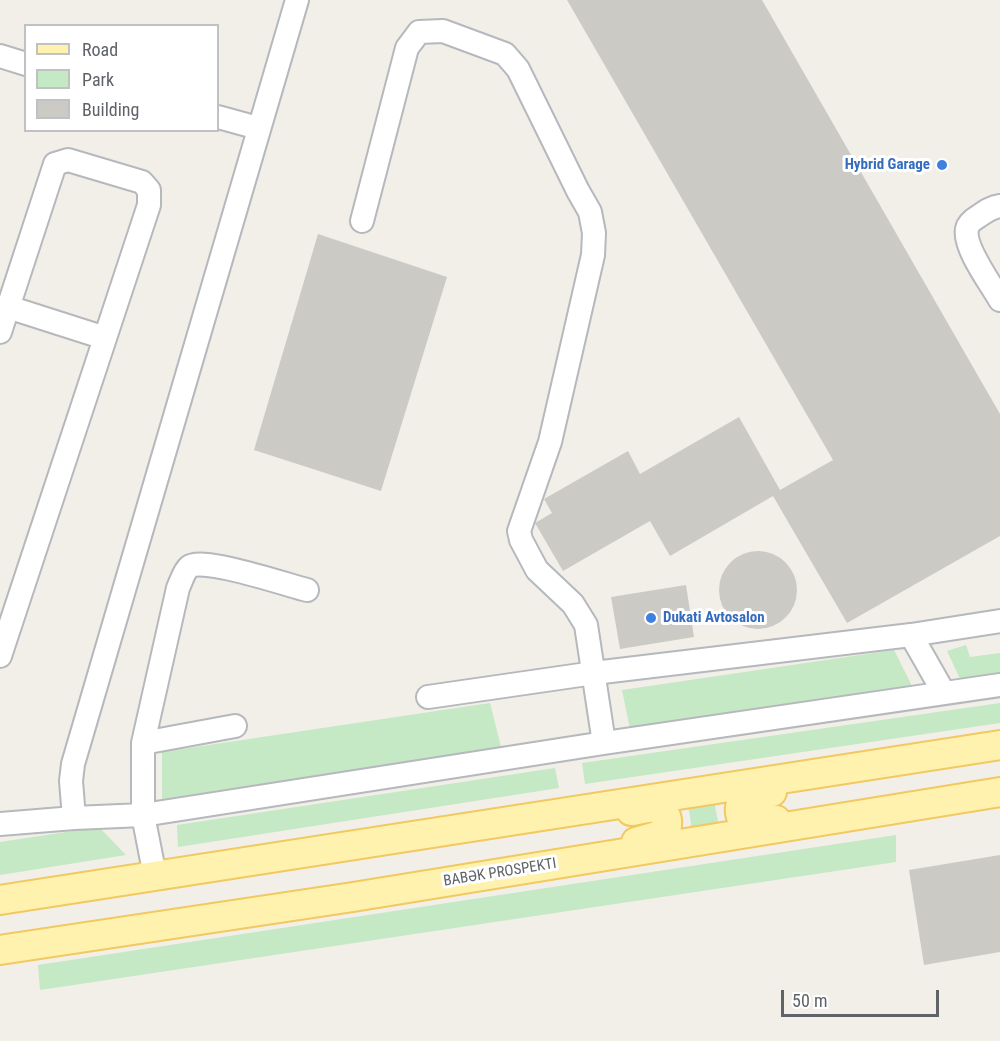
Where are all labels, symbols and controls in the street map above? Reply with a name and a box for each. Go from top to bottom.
legend [24,24,219,132]
text: Road [82,39,118,60]
text: Park [82,69,114,90]
text: Building [82,99,139,120]
place label: Hybrid Garage [845,156,930,174]
marker: Hybrid Garage [935,158,949,172]
place label: Dukati Avtosalon [663,609,765,627]
marker: Dukati Avtosalon [644,611,658,625]
street label: BABƏK PROSPEKTI [442,855,558,891]
scale bar [784,978,942,1016]
text: 50 m [792,990,827,1011]

